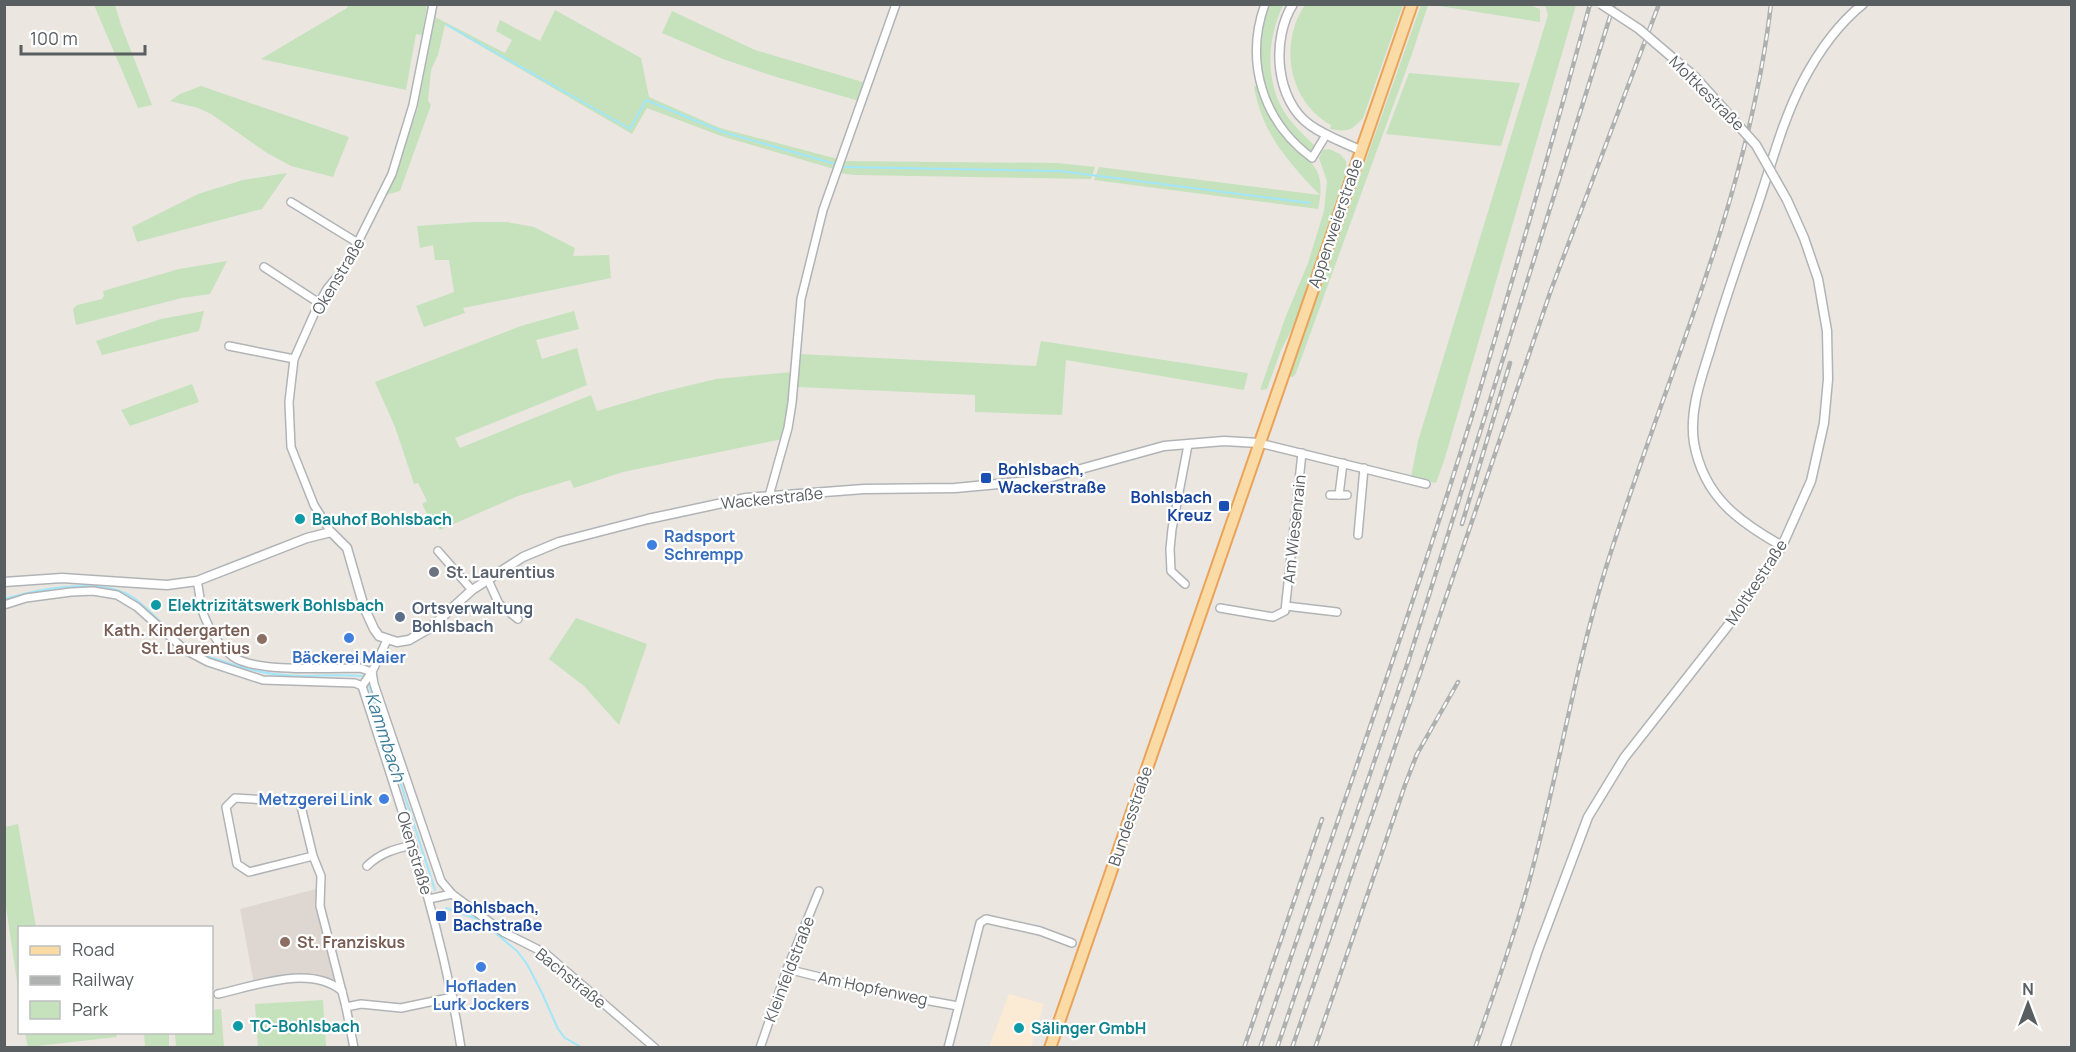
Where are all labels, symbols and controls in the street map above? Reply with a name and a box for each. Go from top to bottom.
scale bar [21,18,146,56]
text: 100 m [30,26,78,50]
street label: Moltkestraße [1664,50,1750,136]
street label: Appenweierstraße [1303,155,1367,291]
street label: Okenstraße [306,233,370,319]
place label: Bohlsbach, Wackerstraße [998,458,1107,498]
marker: Bohlsbach, Wackerstraße [979,471,993,485]
street label: Am Wiesenrain [1277,474,1311,584]
street label: Wackerstraße [720,482,824,514]
place label: Bohlsbach Kreuz [1131,486,1212,526]
marker: Bohlsbach Kreuz [1217,499,1231,513]
place label: Bauhof Bohlsbach [312,508,452,530]
marker: Bauhof Bohlsbach [293,512,307,526]
place label: Radsport Schrempp [664,525,744,565]
street label: Moltkestraße [1720,535,1792,629]
marker: Radsport Schrempp [645,538,659,552]
place label: St. Laurentius [446,561,555,583]
marker: St. Laurentius [427,565,441,579]
place label: Elektrizitätswerk Bohlsbach [168,594,384,616]
place label: Ortsverwaltung Bohlsbach [412,597,533,637]
marker: Elektrizitätswerk Bohlsbach [149,598,163,612]
marker: Ortsverwaltung Bohlsbach [393,610,407,624]
place label: Kath. Kindergarten St. Laurentius [104,619,250,659]
marker: Bäckerei Maier [342,631,356,645]
marker: Kath. Kindergarten St. Laurentius [255,632,269,646]
place label: Bäckerei Maier [292,646,406,668]
water label: Kammbach [360,689,412,786]
street label: Bundesstraße [1103,763,1157,869]
place label: Metzgerei Link [259,788,372,810]
marker: Metzgerei Link [377,792,391,806]
street label: Okenstraße [392,809,438,897]
place label: Bohlsbach, Bachstraße [453,896,543,936]
marker: Bohlsbach, Bachstraße [434,909,448,923]
street label: Kleinfeldstraße [759,913,819,1025]
legend [18,926,213,1034]
place label: St. Franziskus [297,931,406,953]
marker: St. Franziskus [278,935,292,949]
text: Road [72,937,115,961]
street label: Bachstraße [531,943,611,1013]
marker: Hofladen Lurk Jockers [474,960,488,974]
street label: Am Hopfenweg [816,966,930,1010]
text: Railway [72,967,134,991]
north arrow [1998,974,2058,1034]
place label: Hofladen Lurk Jockers [433,975,530,1015]
text: N [2022,978,2034,1000]
text: Park [72,997,109,1021]
place label: TC-Bohlsbach [250,1015,360,1037]
place label: Sälinger GmbH [1031,1017,1146,1039]
marker: TC-Bohlsbach [231,1019,245,1033]
marker: Sälinger GmbH [1012,1021,1026,1035]

